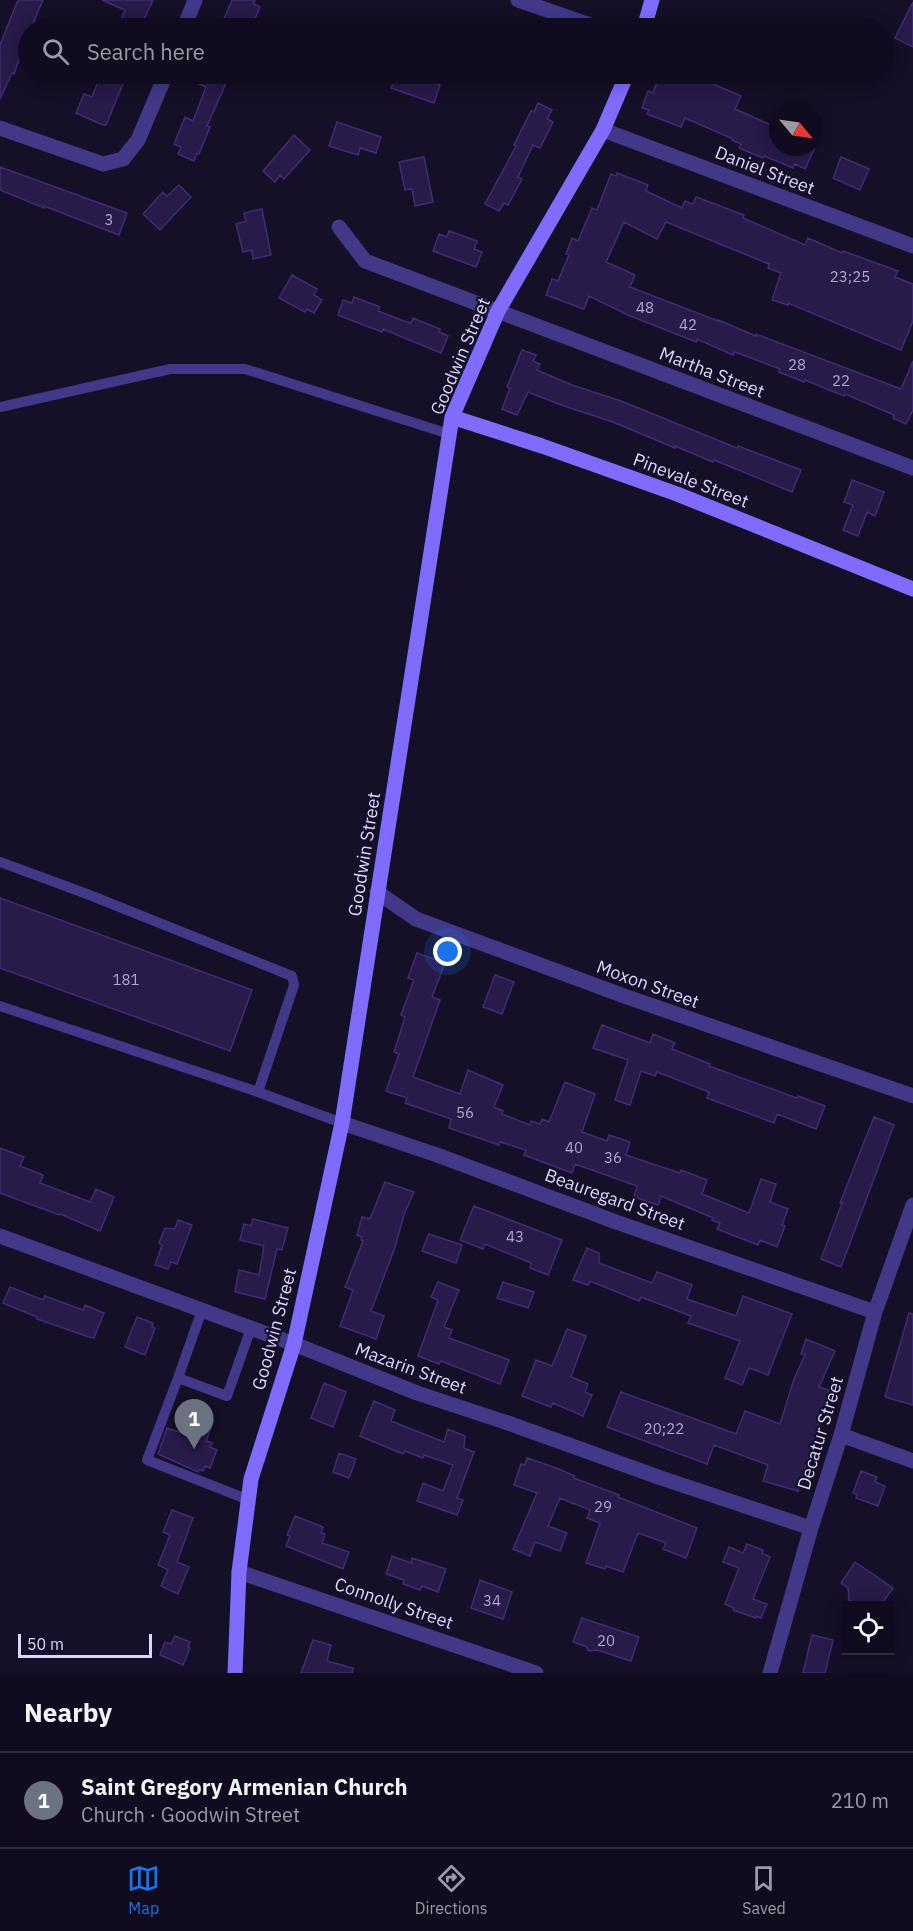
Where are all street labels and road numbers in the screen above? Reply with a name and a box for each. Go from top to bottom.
street label: Daniel Street [712,140,818,200]
street label: Goodwin Street [425,294,495,418]
street label: Martha Street [656,341,768,403]
street label: Pinevale Street [630,447,752,513]
street label: Goodwin Street [343,790,385,918]
street label: Moxon Street [594,955,702,1013]
street label: Beauregard Street [542,1163,688,1235]
street label: Goodwin Street [247,1266,301,1392]
street label: Mazarin Street [352,1337,470,1399]
street label: Decatur Street [792,1373,848,1493]
street label: Connolly Street [332,1572,456,1634]

